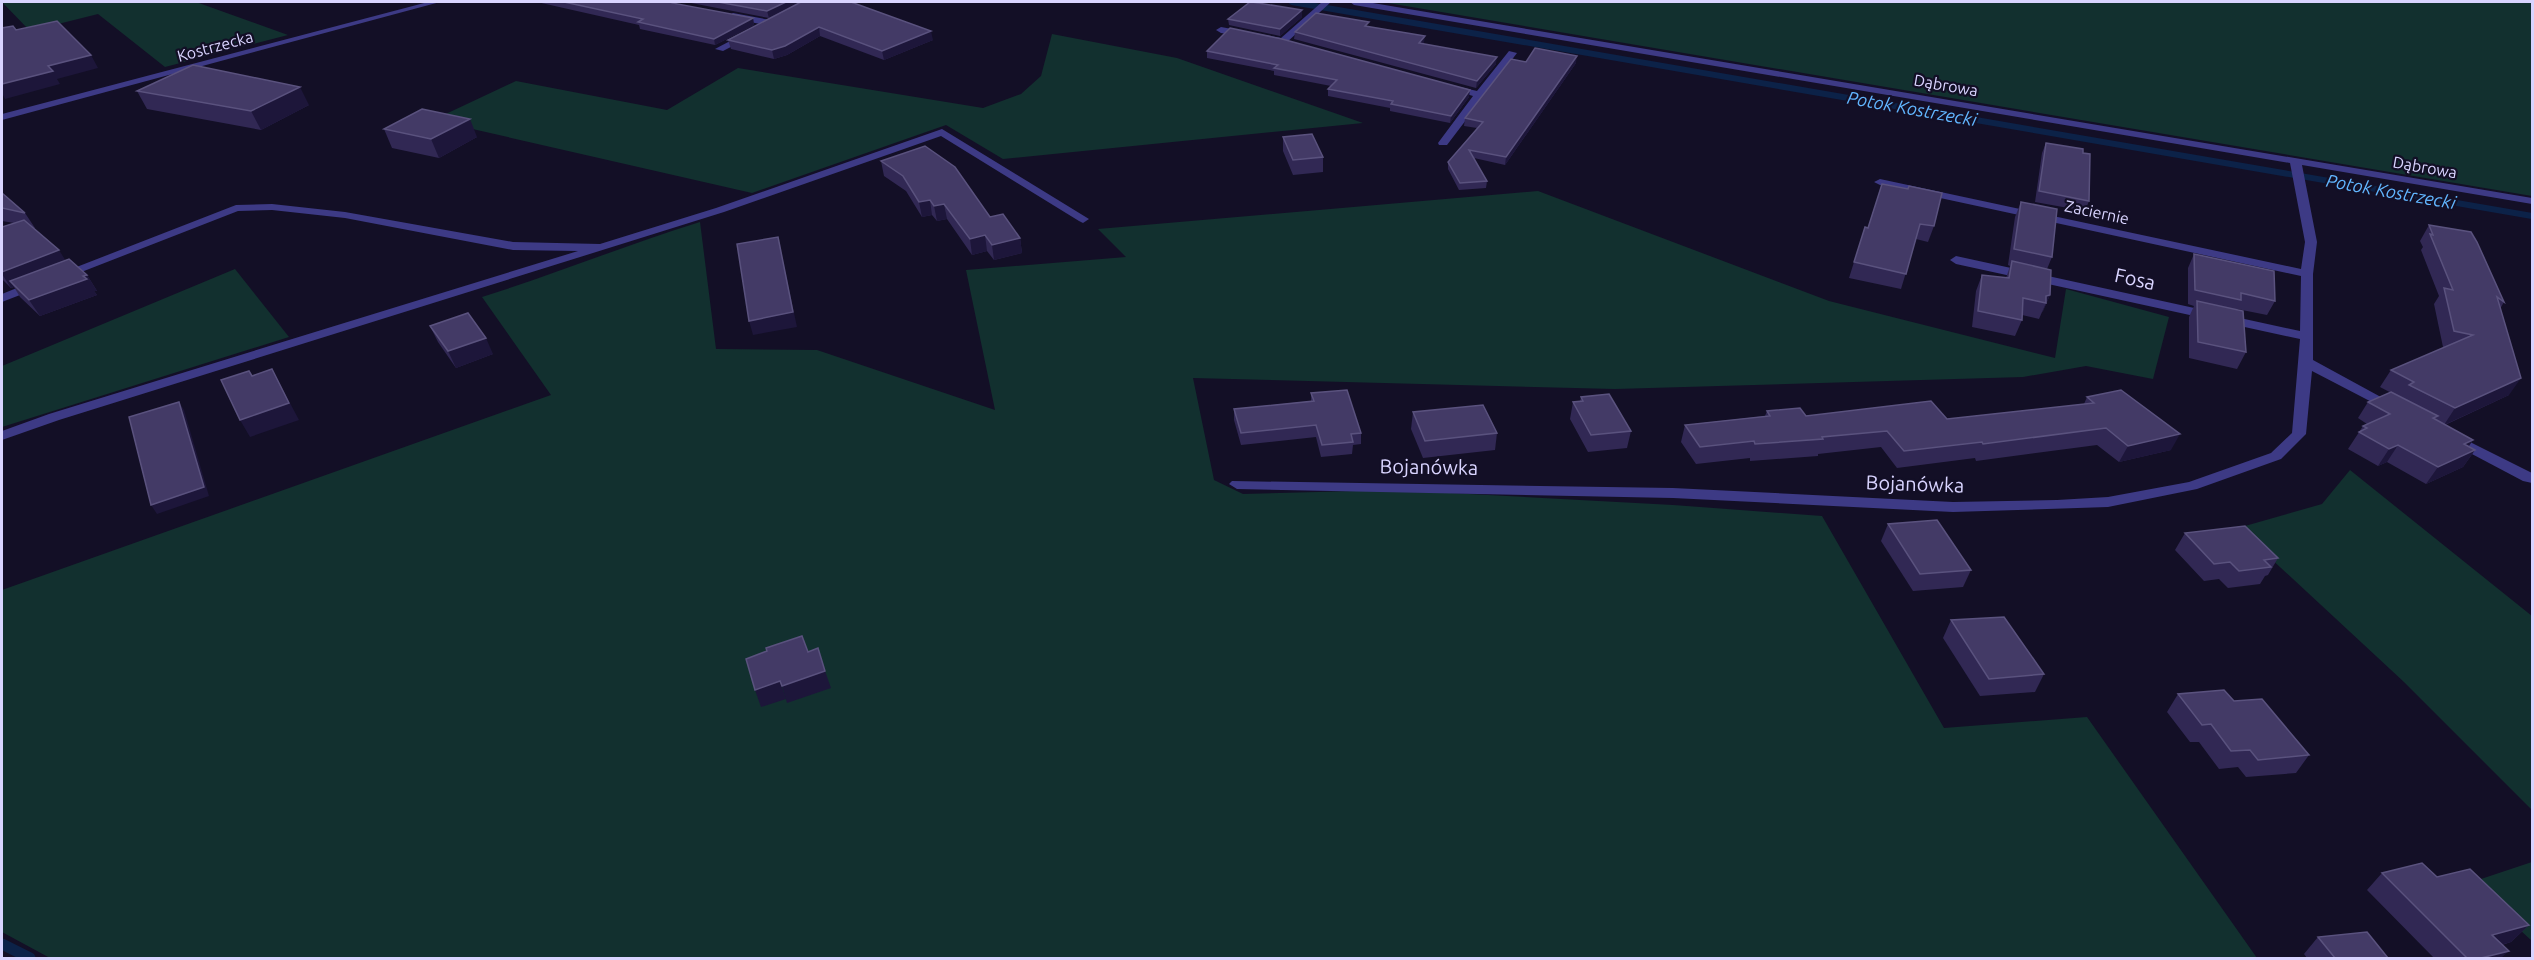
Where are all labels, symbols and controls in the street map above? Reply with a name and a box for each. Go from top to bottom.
street label: Kostrzecka [175,27,255,65]
street label: Dąbrowa [1912,71,1980,99]
water label: Potok Kostrzecki [1846,87,1979,129]
street label: Dąbrowa [2391,153,2459,181]
water label: Potok Kostrzecki [2325,170,2458,212]
street label: Zaciernie [2063,196,2131,228]
street label: Fosa [2113,263,2158,294]
street label: Bojanówka [1380,454,1478,479]
street label: Bojanówka [1865,470,1965,497]

